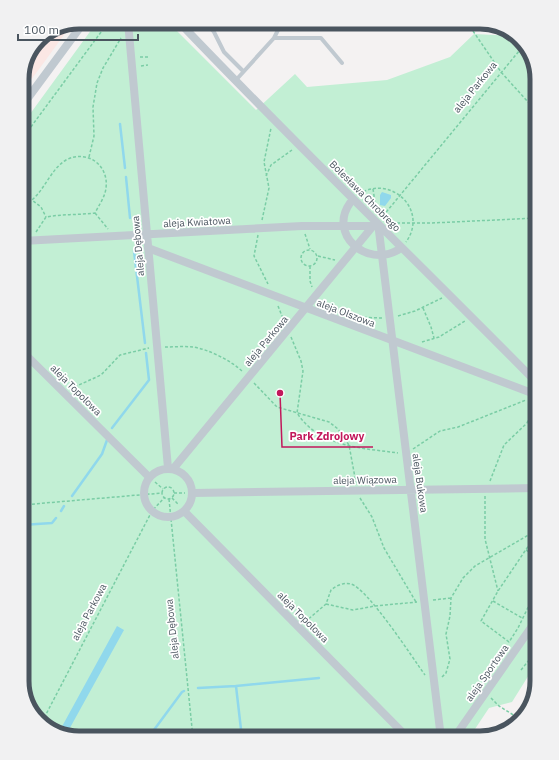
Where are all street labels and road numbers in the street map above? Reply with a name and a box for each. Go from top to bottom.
street label: aleja Parkowa [450,58,500,115]
street label: Bolesława Chrobrego [327,158,404,235]
street label: aleja Kwiatowa [163,214,232,230]
street label: aleja Dębowa [129,215,147,277]
street label: aleja Olszowa [315,296,378,330]
street label: aleja Parkowa [241,312,291,369]
street label: aleja Topolowa [48,362,105,419]
street label: aleja Bukowa [409,453,431,514]
street label: aleja Wiązowa [333,473,398,487]
street label: aleja Parkowa [69,581,110,643]
street label: aleja Topolowa [275,589,332,646]
street label: aleja Dębowa [162,598,182,660]
street label: aleja Sportowa [463,641,512,704]

